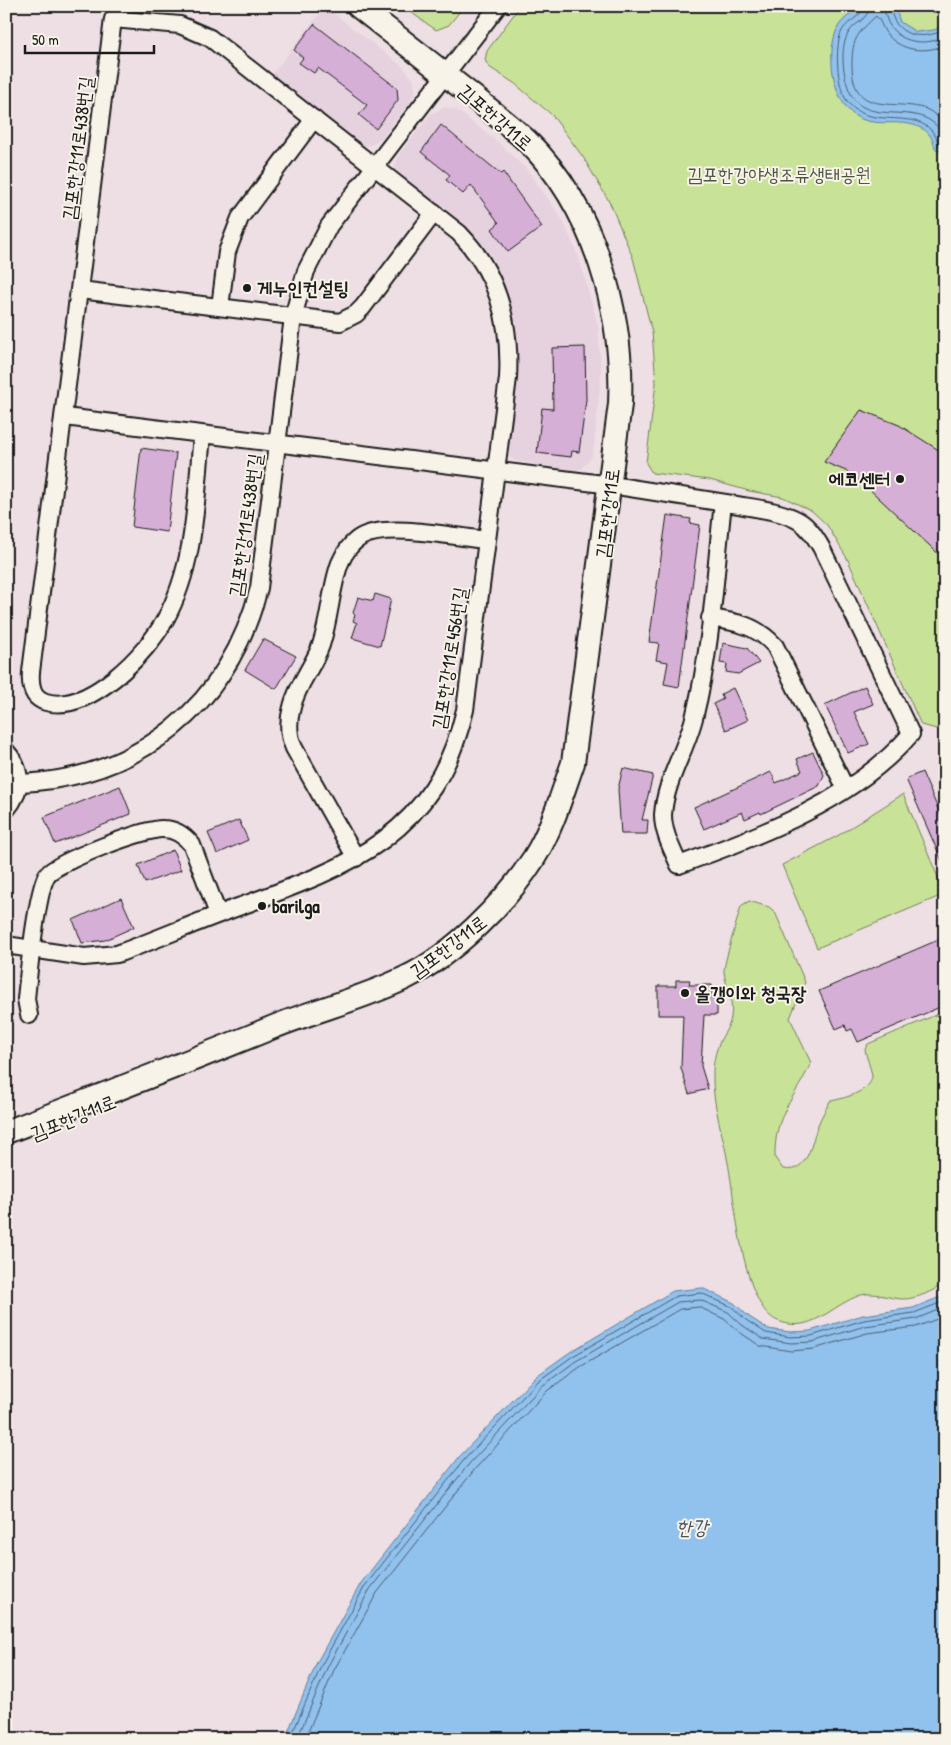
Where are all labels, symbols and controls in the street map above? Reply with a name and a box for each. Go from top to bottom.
scale bar [25,22,154,54]
text: 50 m [32,29,59,50]
street label: 김포한강11로438번길 [55,75,99,221]
street label: 김포한강11로 [453,78,539,156]
park label: 김포한강야생조류생태공원 [687,161,871,187]
place label: 게누인컨설팅 [257,275,349,301]
marker: 게누인컨설팅 [241,282,253,294]
street label: 김포한강11로438번길 [222,452,268,598]
place label: 에코센터 [829,466,890,492]
street label: 김포한강11로 [589,467,625,559]
marker: 에코센터 [894,473,906,485]
street label: 김포한강11로456번길 [425,585,473,731]
place label: barilga [272,893,320,920]
marker: barilga [256,900,268,912]
street label: 김포한강11로 [404,908,492,984]
place label: 올갱이와 청국장 [695,980,807,1006]
marker: 올갱이와 청국장 [679,987,691,999]
street label: 김포한강11로 [26,1088,120,1146]
water label: 한강 [676,1513,711,1540]

